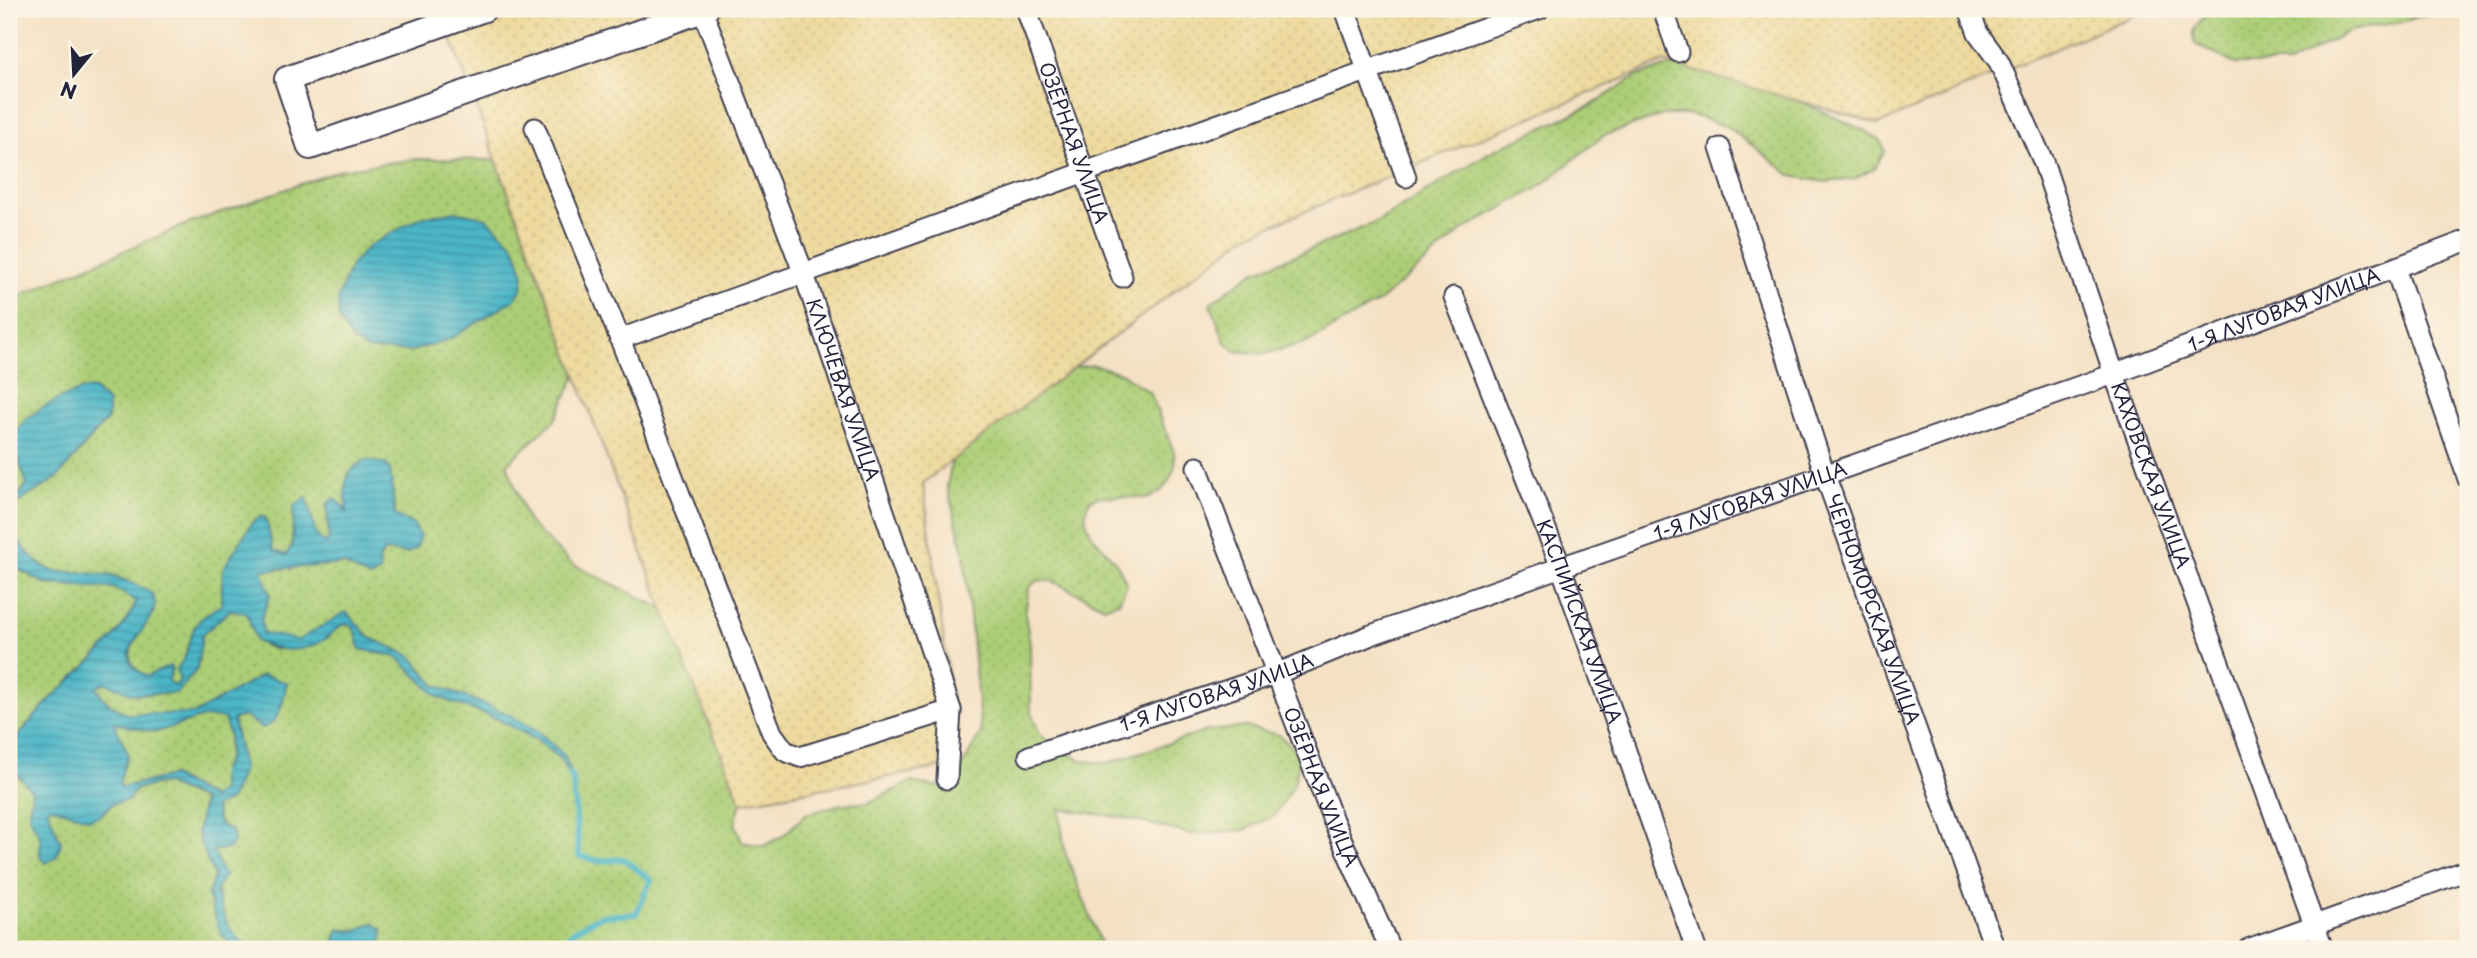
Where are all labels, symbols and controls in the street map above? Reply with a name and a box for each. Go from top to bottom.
north arrow [38,38,108,108]
street label: ОЗЁРНАЯ УЛИЦА [1033,58,1117,227]
text: N [57,75,80,107]
street label: 1-Я ЛУГОВАЯ УЛИЦА [2183,260,2383,358]
street label: КЛЮЧЕВАЯ УЛИЦА [800,294,888,484]
street label: КАХОВСКАЯ УЛИЦА [2105,378,2198,572]
street label: 1-Я ЛУГОВАЯ УЛИЦА [1649,453,1850,547]
street label: ЧЕРНОМОРСКАЯ УЛИЦА [1820,490,1928,728]
street label: КАСПИЙСКАЯ УЛИЦА [1530,515,1630,727]
street label: 1-Я ЛУГОВАЯ УЛИЦА [1116,645,1317,738]
street label: ОЗЁРНАЯ УЛИЦА [1278,702,1367,871]

